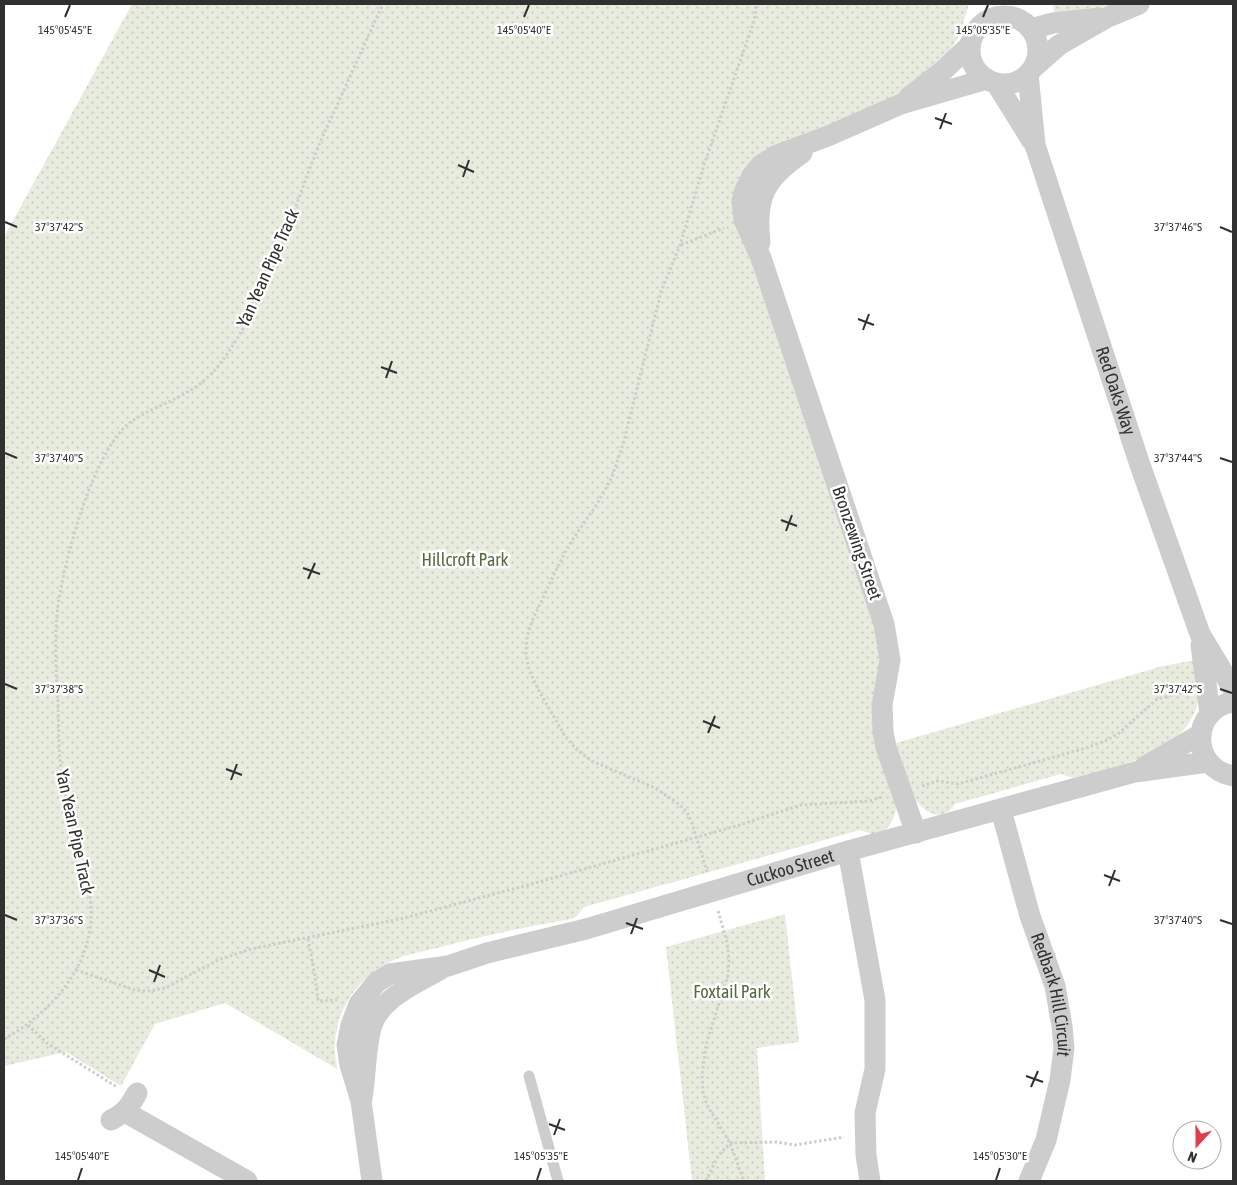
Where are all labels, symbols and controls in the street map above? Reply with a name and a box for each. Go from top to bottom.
text: 145°05'45"E [38,23,92,37]
text: 145°05'40"E [497,23,551,37]
text: 145°05'35"E [956,23,1010,37]
street label: Yan Yean Pipe Track [232,205,303,330]
text: 37°37'42"S [35,220,83,234]
text: 37°37'46"S [1154,220,1202,234]
street label: Red Oaks Way [1092,344,1140,438]
text: 37°37'40"S [35,451,83,465]
text: 37°37'44"S [1154,451,1202,465]
street label: Bronzewing Street [828,483,887,602]
park label: Hillcroft Park [421,549,509,570]
text: 37°37'38"S [35,682,83,696]
text: 37°37'42"S [1154,682,1202,696]
street label: Yan Yean Pipe Track [52,767,99,897]
street label: Cuckoo Street [744,845,836,891]
text: 37°37'36"S [35,913,83,927]
text: 37°37'40"S [1154,913,1202,927]
street label: Redbark Hill Circuit [1027,930,1075,1058]
park label: Foxtail Park [693,981,771,1002]
north arrow [1172,1120,1222,1170]
text: N [1186,1148,1199,1166]
text: 145°05'40"E [55,1149,109,1163]
text: 145°05'35"E [514,1149,568,1163]
text: 145°05'30"E [973,1149,1027,1163]

